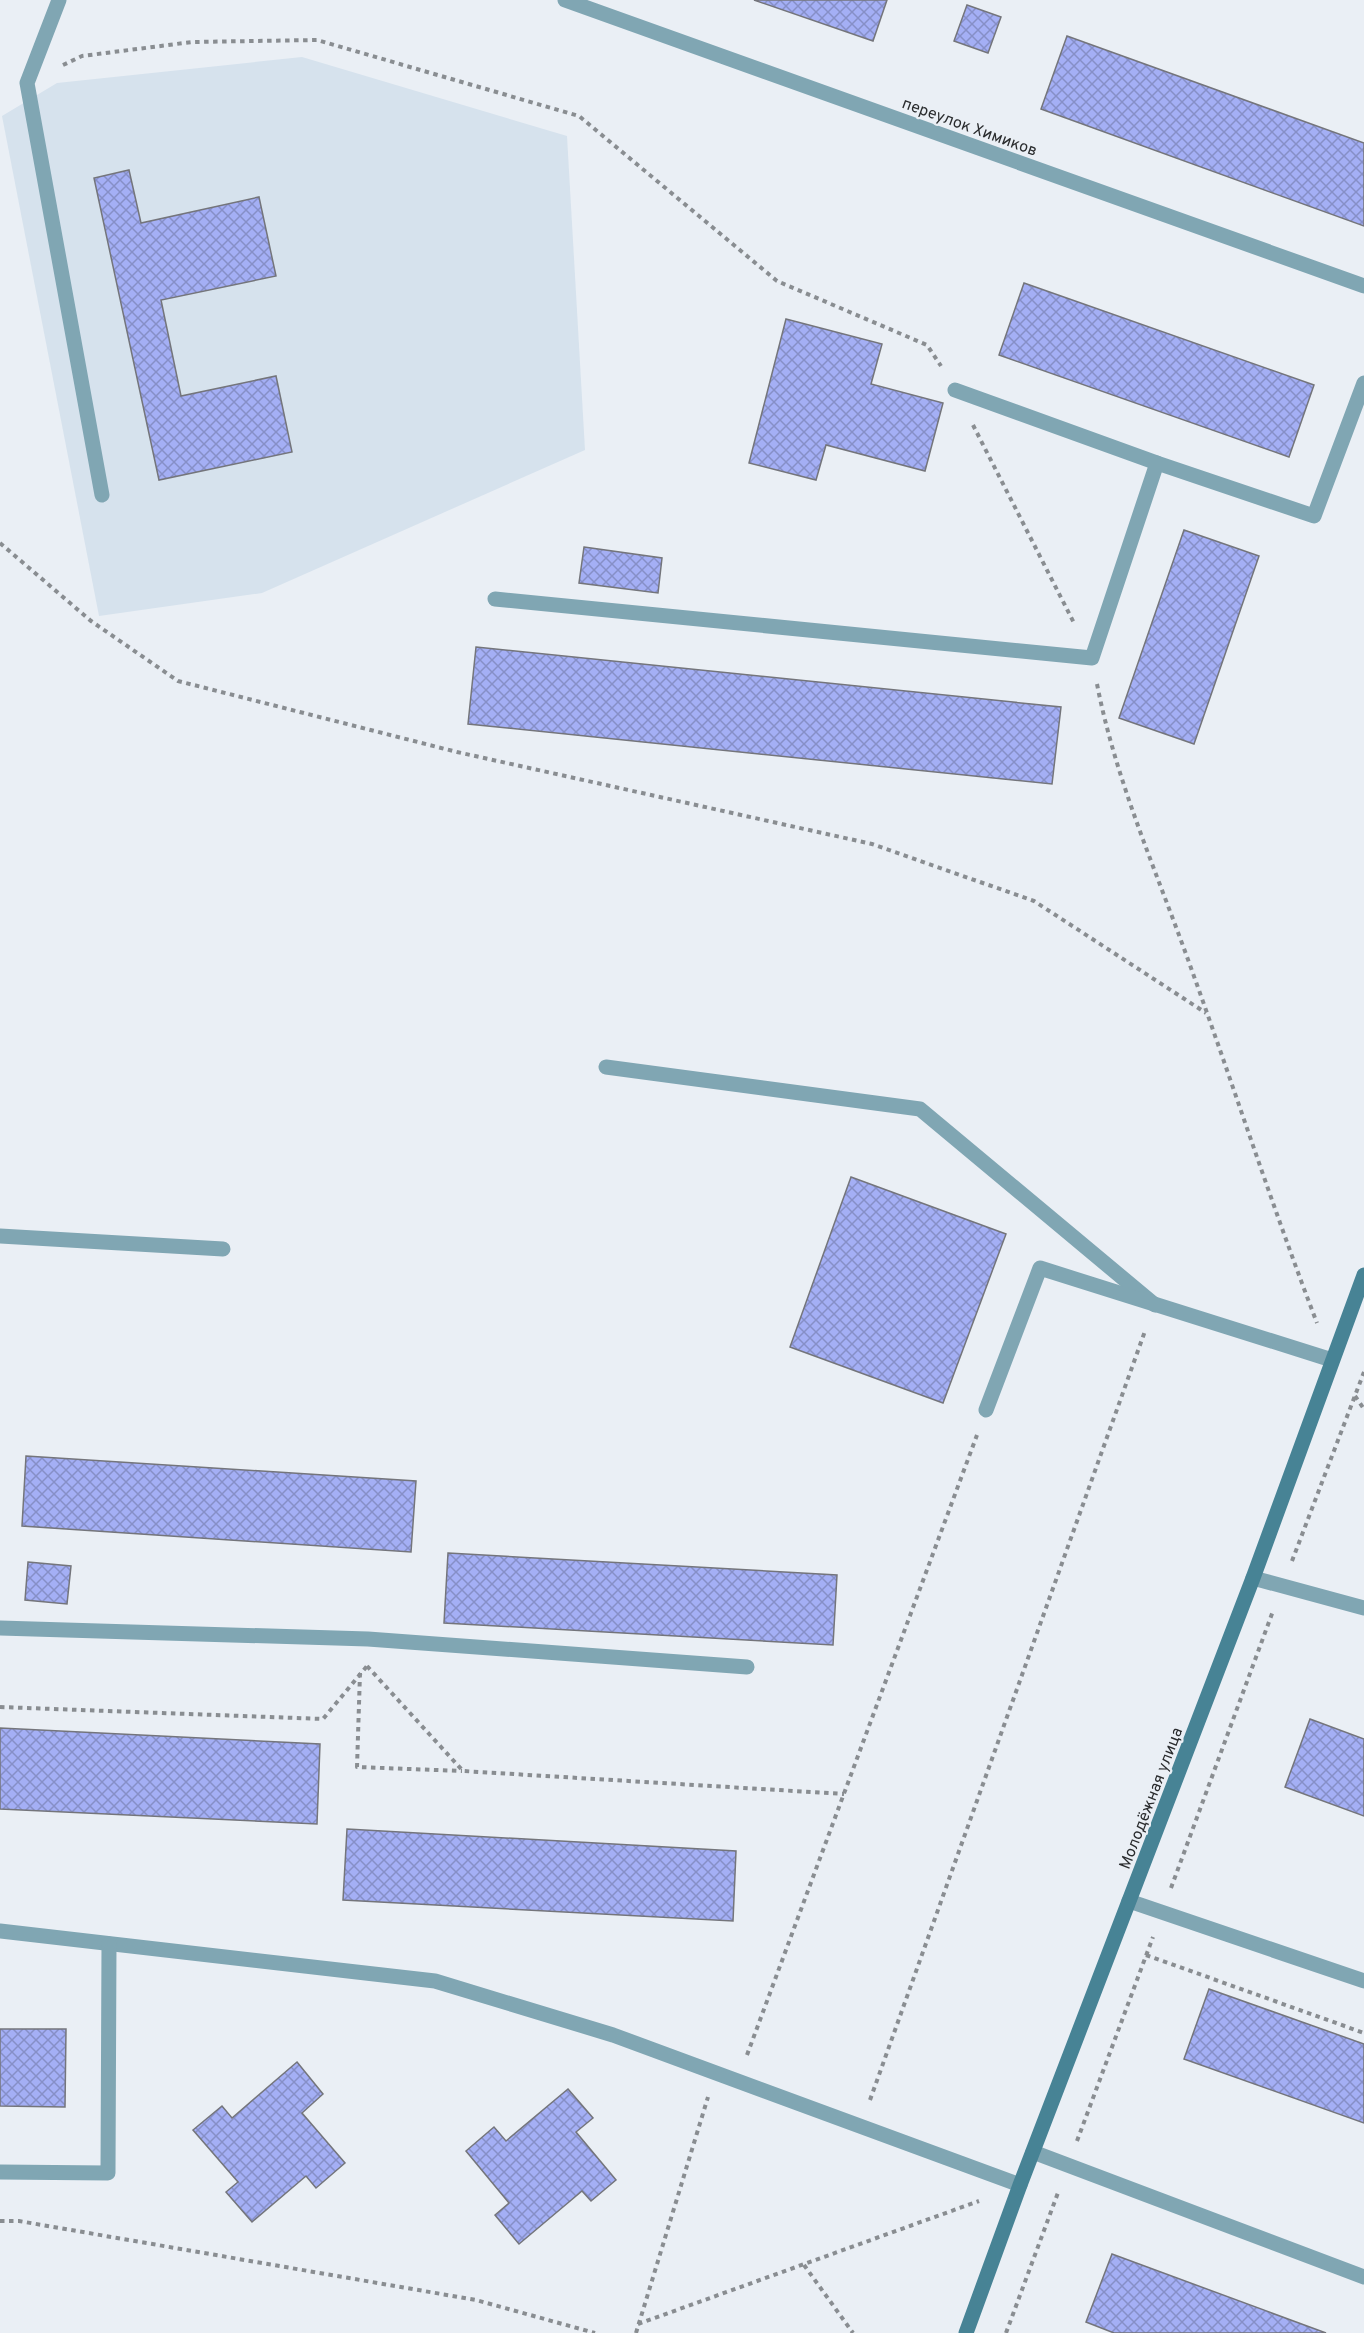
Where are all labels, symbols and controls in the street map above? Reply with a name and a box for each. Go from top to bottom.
street label: переулок Химиков [899,94,1040,162]
street label: Молодёжная улица [1116,1725,1188,1872]

